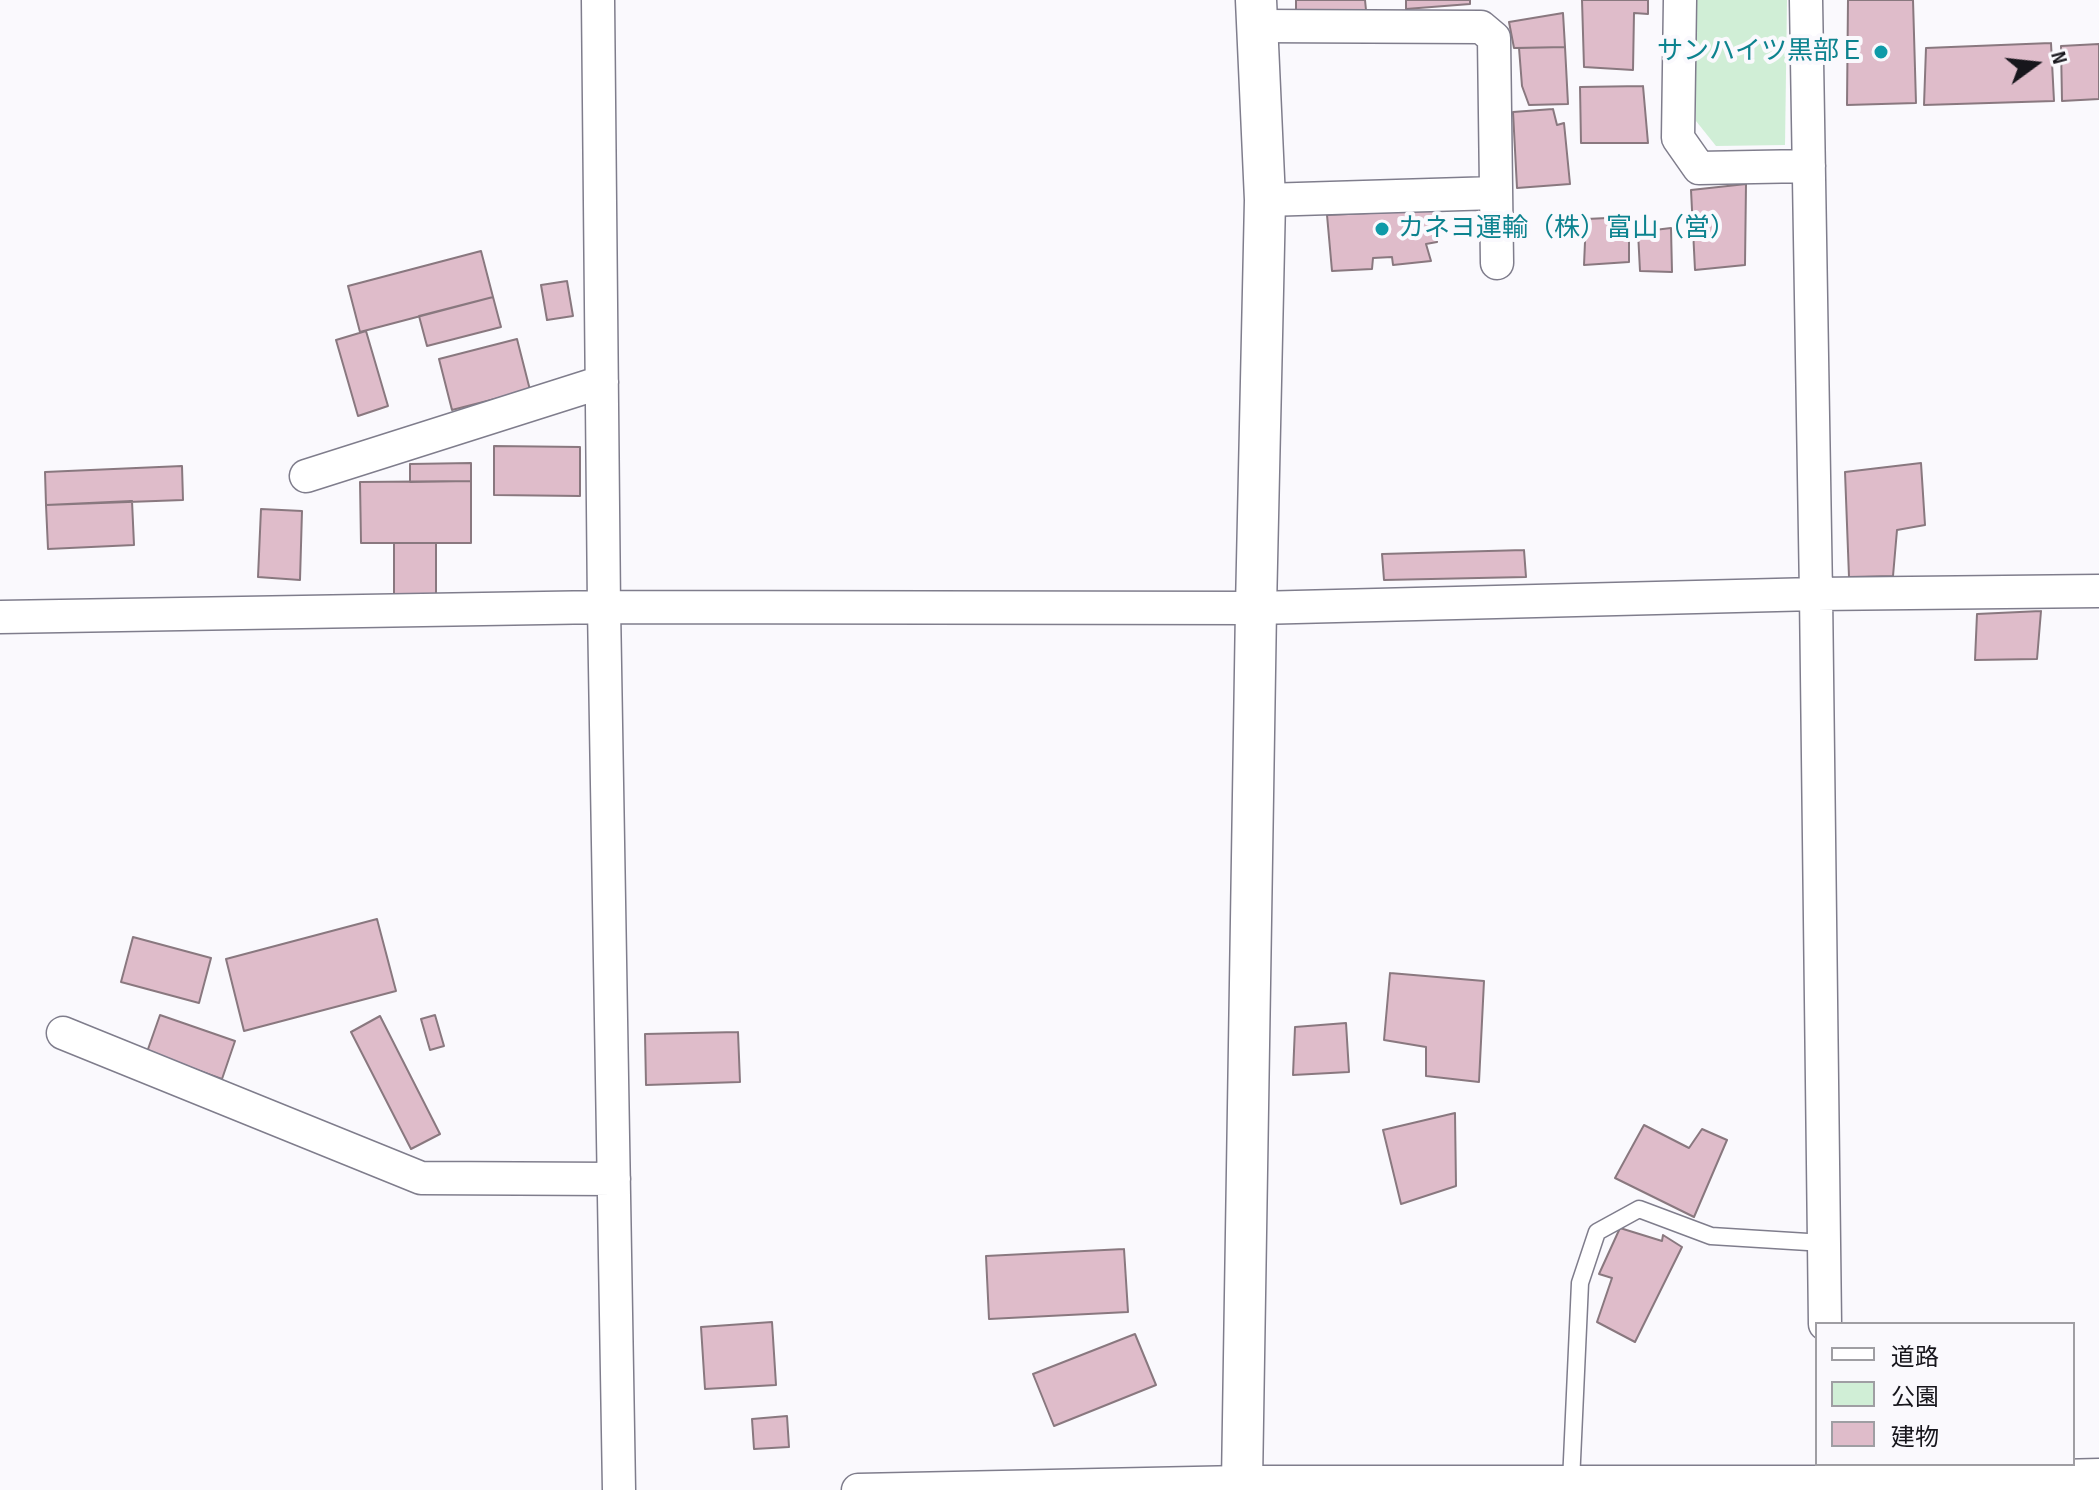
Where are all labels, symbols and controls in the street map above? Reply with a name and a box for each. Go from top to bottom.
north arrow [1995,24,2075,104]
place label: サンハイツ黒部Ｅ [1657,36,1865,68]
marker: サンハイツ黒部Ｅ [1872,43,1890,61]
text: N [2044,48,2073,67]
place label: カネヨ運輸（株）富山（営） [1398,213,1736,245]
marker: カネヨ運輸（株）富山（営） [1373,220,1391,238]
legend [1815,1322,2075,1466]
text: 道路 [1891,1343,1939,1372]
text: 公園 [1891,1383,1939,1412]
text: 建物 [1891,1423,1939,1452]

